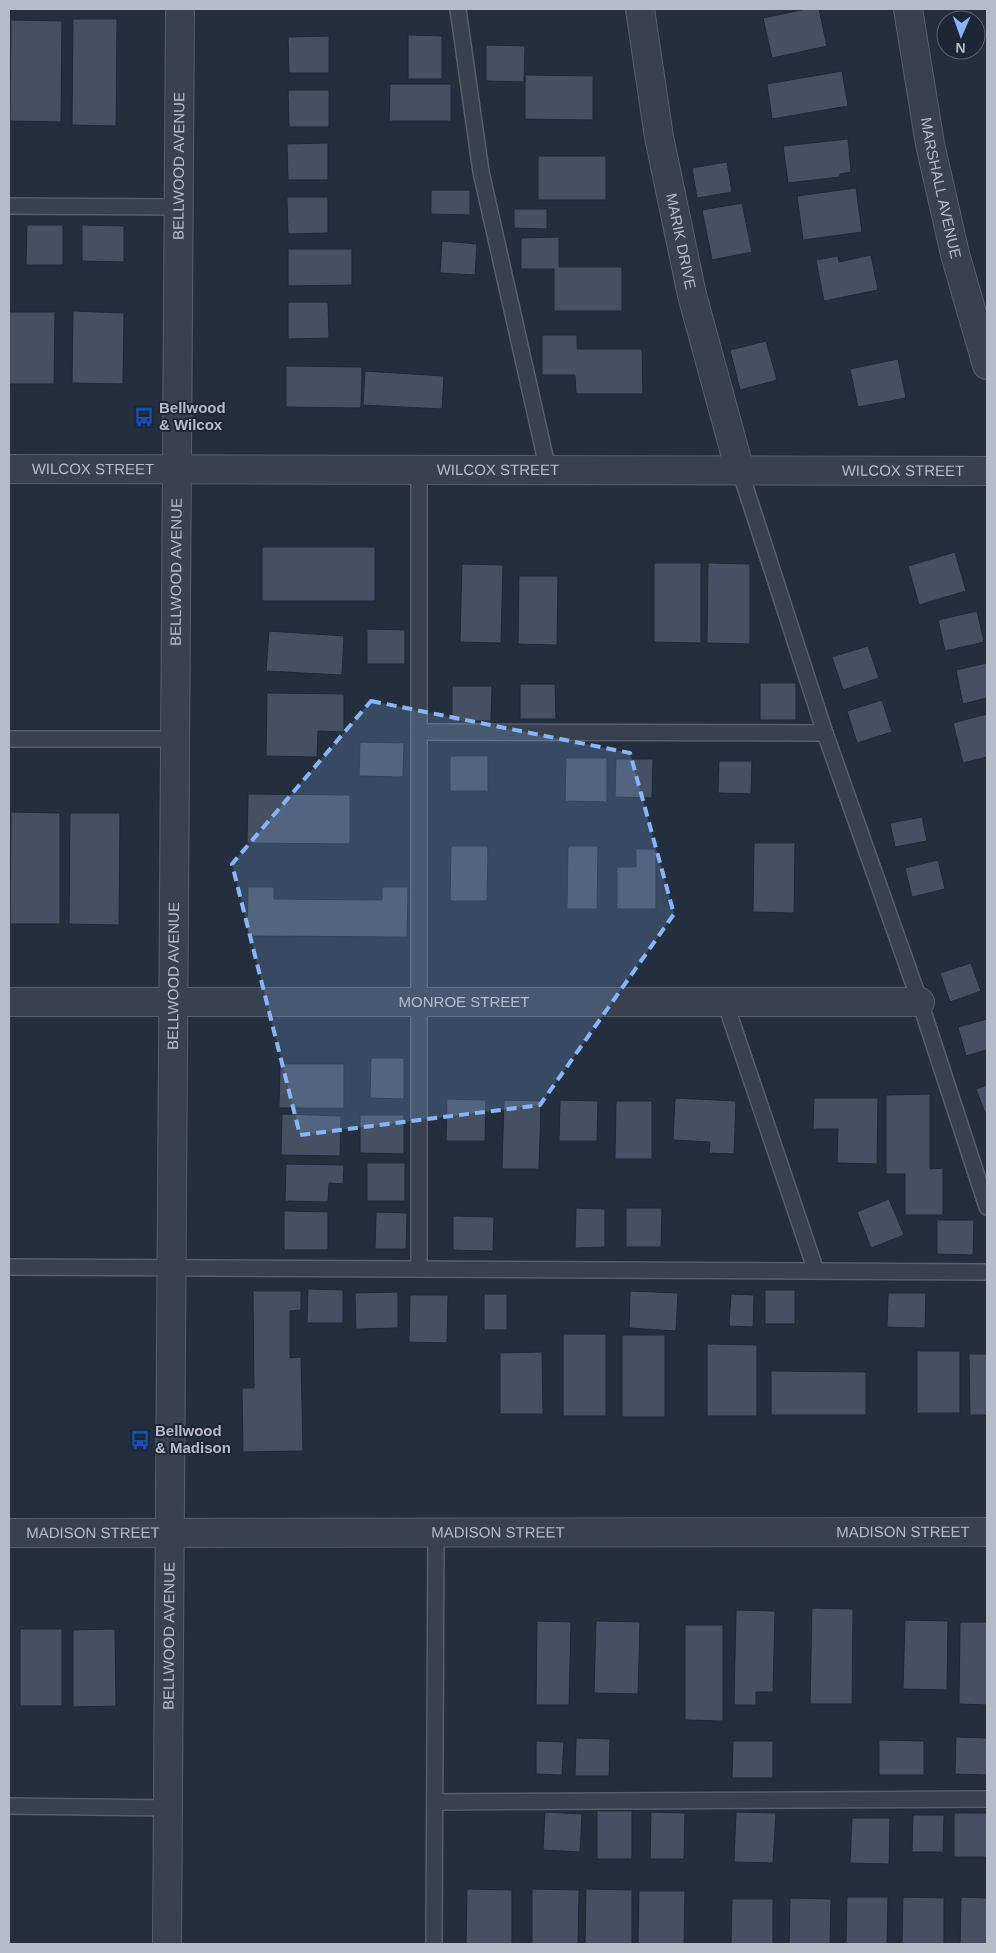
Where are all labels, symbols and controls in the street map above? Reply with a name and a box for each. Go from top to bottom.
north arrow [936,10,986,60]
text: N [955,40,966,56]
street label: BELLWOOD AVENUE [169,92,187,240]
street label: MARSHALL AVENUE [918,116,965,260]
street label: MARIK DRIVE [663,192,700,291]
place label: Bellwood & Wilcox [159,399,226,433]
bus stop icon: Bellwood & Wilcox [133,406,155,428]
street label: WILCOX STREET [32,460,154,477]
street label: WILCOX STREET [437,461,559,478]
street label: WILCOX STREET [842,462,964,479]
street label: BELLWOOD AVENUE [167,498,185,646]
street label: BELLWOOD AVENUE [164,902,182,1050]
street label: MONROE STREET [399,993,529,1010]
place label: Bellwood & Madison [155,1422,231,1456]
bus stop icon: Bellwood & Madison [129,1429,151,1451]
street label: MADISON STREET [431,1523,565,1541]
street label: MADISON STREET [836,1523,970,1540]
street label: MADISON STREET [26,1524,160,1541]
street label: BELLWOOD AVENUE [160,1562,178,1710]

